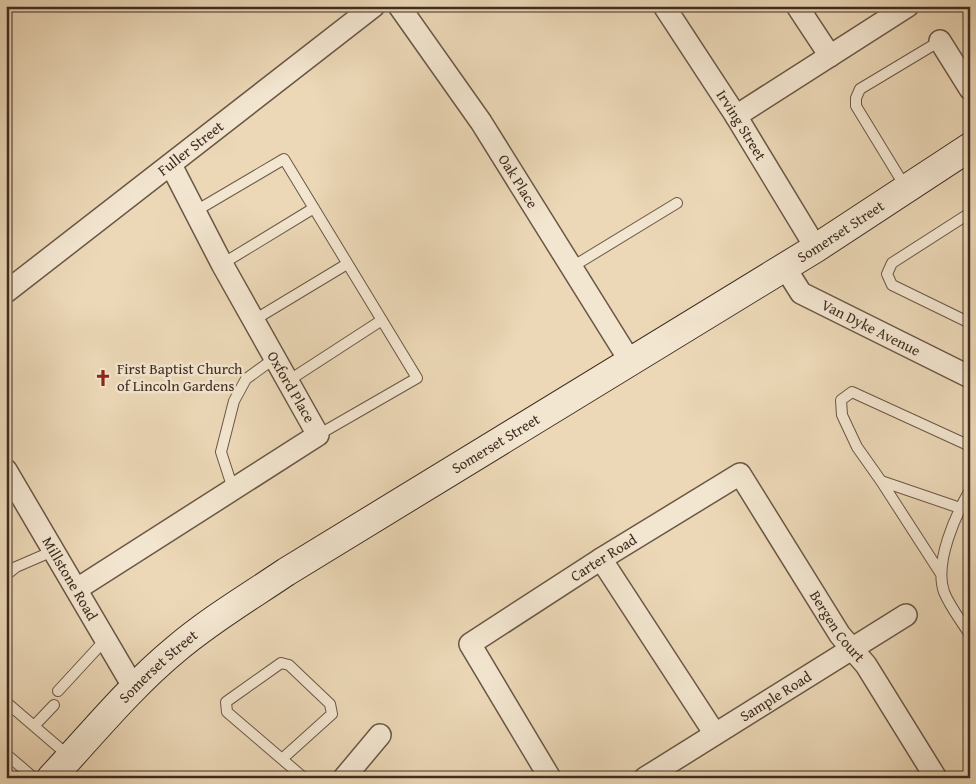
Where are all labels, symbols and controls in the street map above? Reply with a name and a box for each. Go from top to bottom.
street label: Irving Street [712,85,772,165]
street label: Fuller Street [153,115,228,180]
street label: Oak Place [494,150,543,212]
street label: Somerset Street [793,195,889,267]
street label: Van Dyke Avenue [818,294,924,361]
street label: Oxford Place [262,347,320,426]
place label: First Baptist Church of Lincoln Gardens [117,358,243,396]
church icon: First Baptist Church of Lincoln Gardens [93,368,113,388]
street label: Somerset Street [447,408,544,478]
street label: Carter Road [566,529,640,586]
street label: Millstone Road [37,533,103,624]
street label: Bergen Court [805,586,870,667]
street label: Somerset Street [114,624,202,707]
street label: Sample Road [736,666,815,726]

